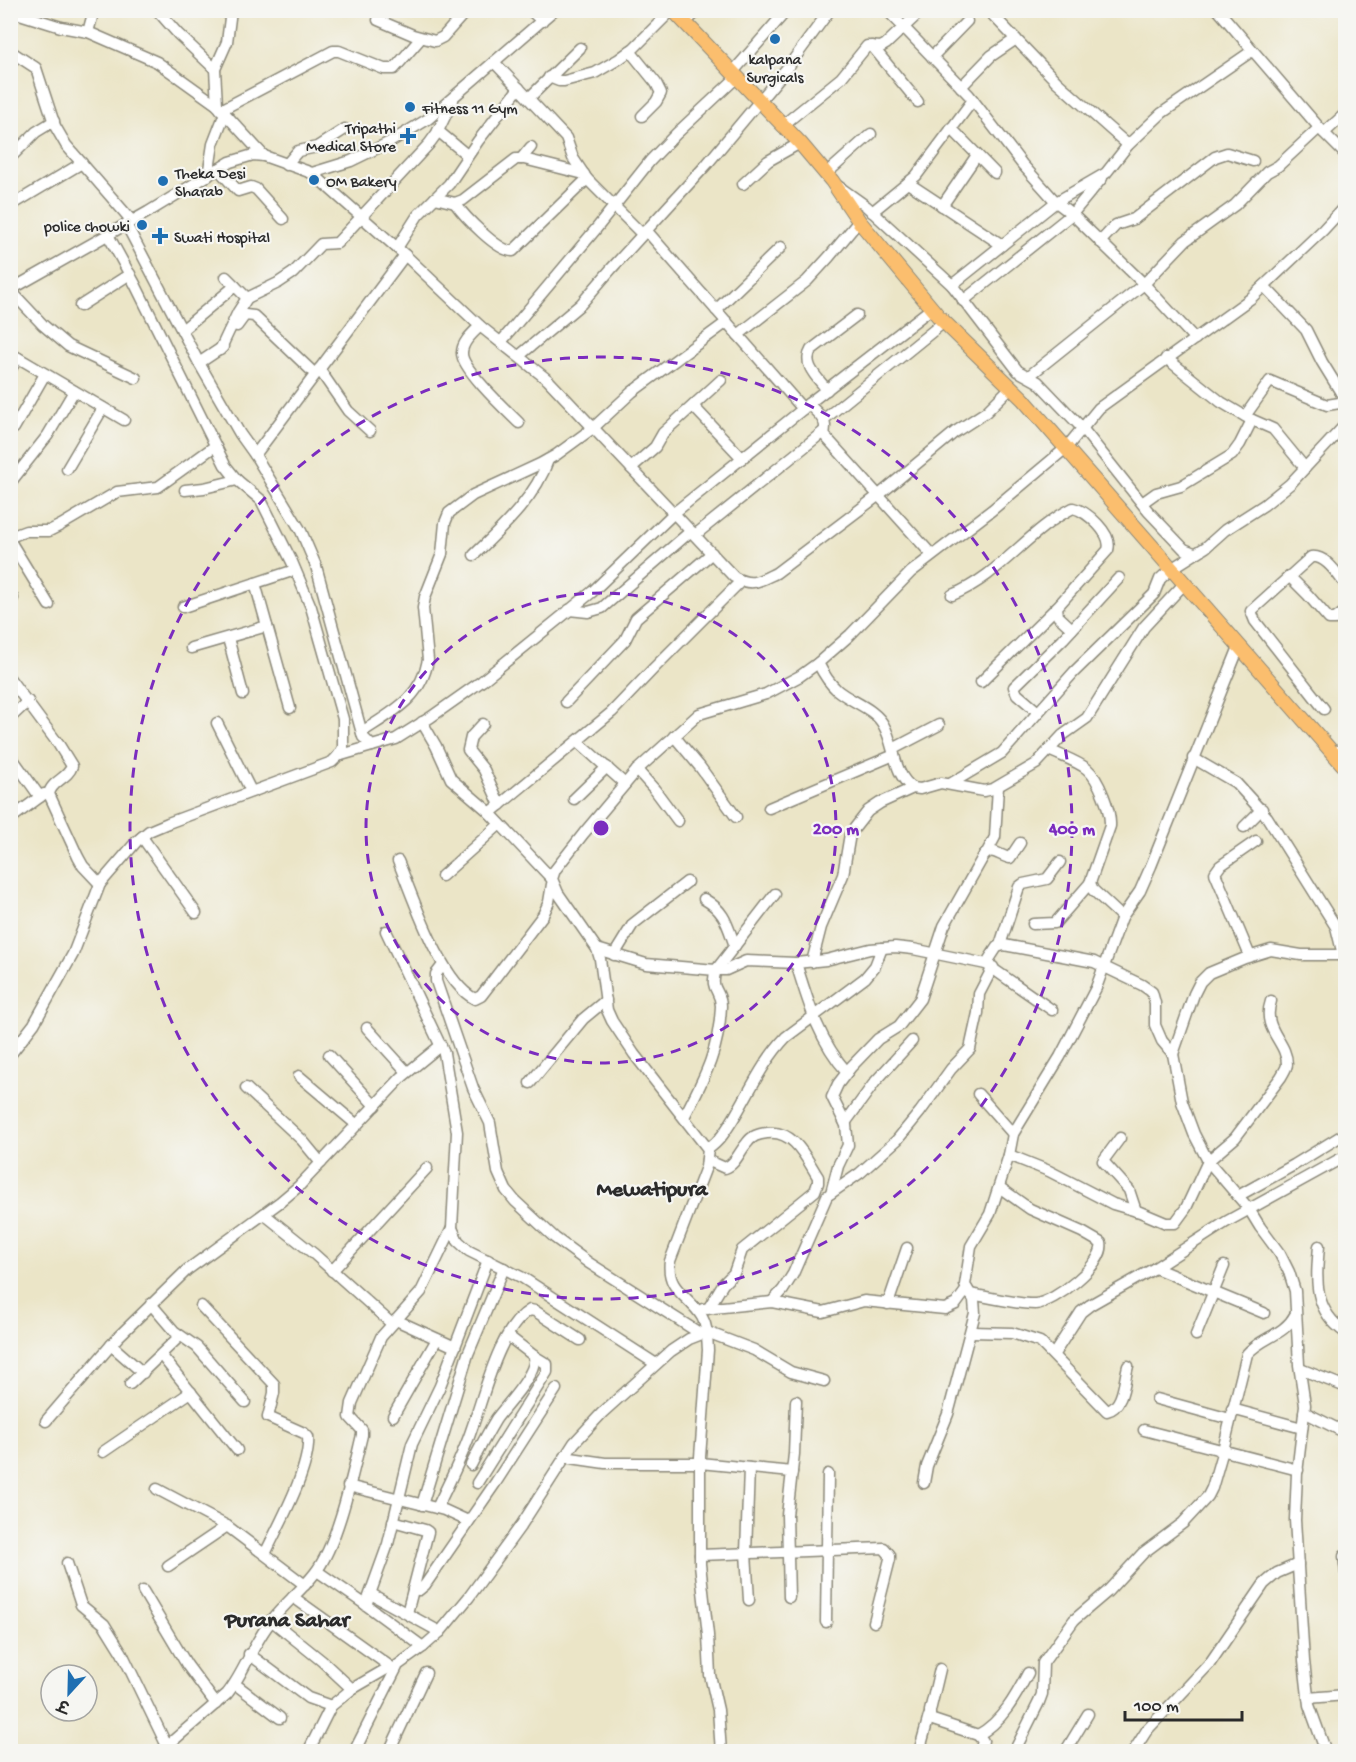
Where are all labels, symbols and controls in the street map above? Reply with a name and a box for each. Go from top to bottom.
marker: kalpana Surgicals [768,32,782,46]
place label: kalpana Surgicals [747,52,805,89]
marker: Fitness 11 Gym [403,100,417,114]
place label: Fitness 11 Gym [421,101,518,120]
place label: Tripathi Medical Store [306,121,397,158]
marker: Tripathi Medical Store [401,129,415,143]
place label: Theka Desi Sharab [174,166,246,203]
marker: OM Bakery [307,173,321,187]
marker: Theka Desi Sharab [156,174,170,188]
place label: OM Bakery [326,174,397,193]
marker: police chowki [135,218,149,232]
place label: police chowki [43,219,130,238]
marker: Swati Hospital [151,227,169,245]
place label: Swati Hospital [174,230,270,249]
centre of rings [591,818,611,838]
text: 200 m [813,820,859,841]
text: 400 m [1048,820,1095,841]
district label: Mewatipura [597,1178,709,1204]
district label: Purana Sahar [224,1609,352,1635]
north arrow [39,1663,99,1723]
scale bar [1125,1684,1242,1722]
text: उ [55,1692,75,1715]
text: 100 m [1133,1697,1179,1718]

